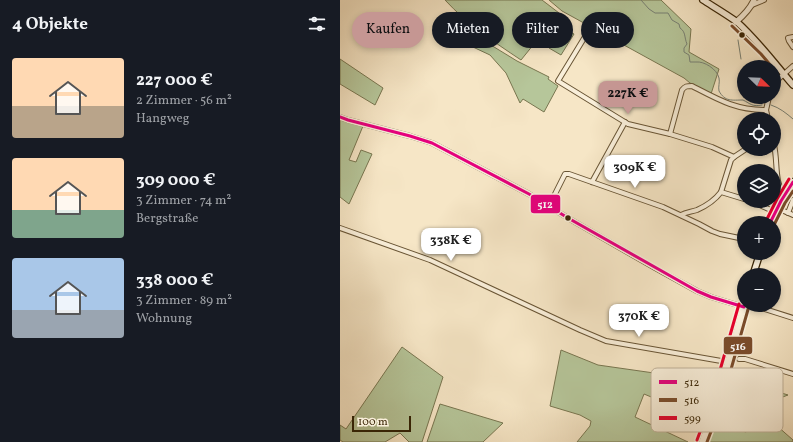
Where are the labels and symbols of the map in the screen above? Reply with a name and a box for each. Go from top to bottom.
unlabelled marker [737,30,747,40]
north arrow [737,60,781,104]
pin: 227K € [595,81,661,115]
pin: 309K € [602,155,668,189]
line badge: 512 [530,194,561,214]
text: 512 [537,198,553,213]
unlabelled marker [563,213,573,223]
pin: 338K € [418,228,484,262]
pin: 370K € [606,304,672,338]
line badge: 516 [723,336,753,355]
text: 516 [730,340,746,355]
legend [651,368,783,432]
text: 512 [684,376,700,391]
text: 516 [684,394,700,409]
text: 599 [684,412,701,427]
scale bar [352,414,411,433]

